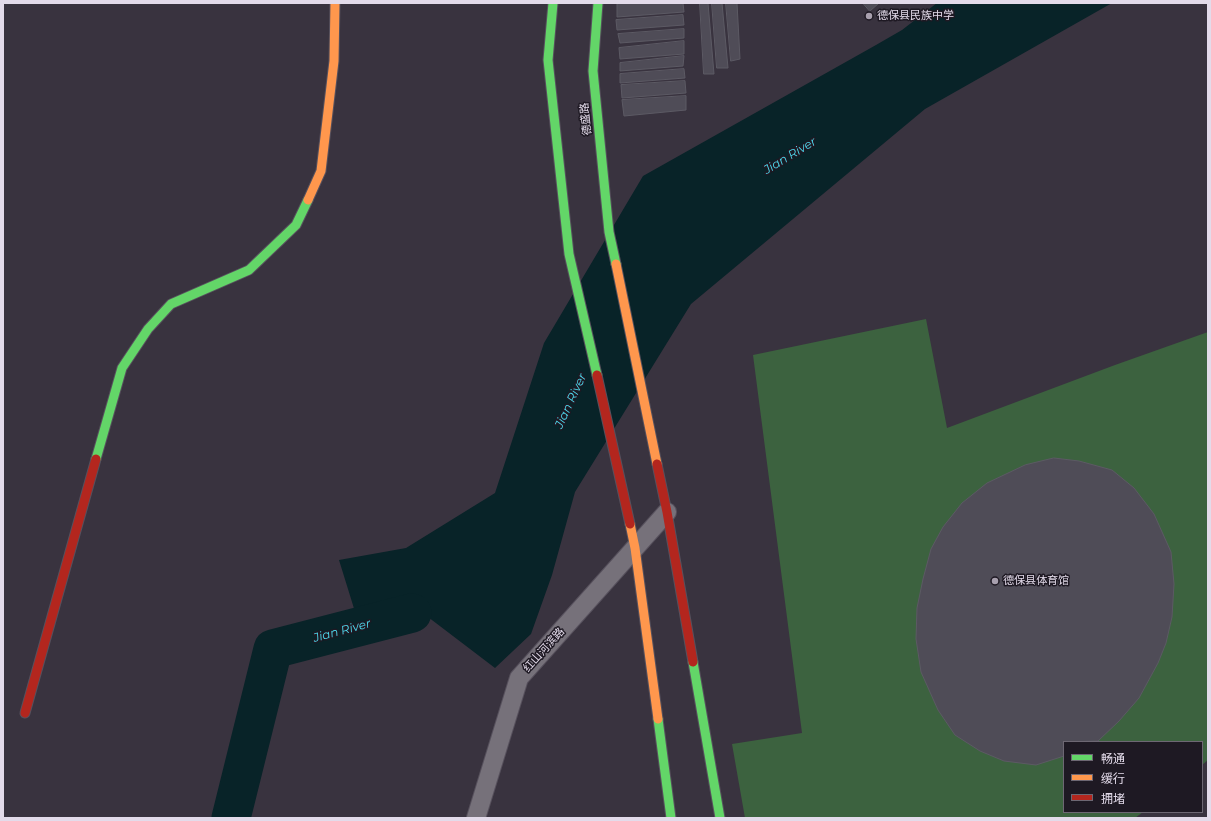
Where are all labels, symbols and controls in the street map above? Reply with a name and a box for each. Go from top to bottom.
place label: 德保县民族中学 [877,9,954,23]
marker: 德保县民族中学 [864,11,874,21]
street label: 德盛路 [578,102,594,136]
water label: Jian River [761,135,819,177]
water label: Jian River [552,371,590,431]
place label: 德保县体育馆 [1003,574,1069,588]
marker: 德保县体育馆 [990,576,1000,586]
water label: Jian River [312,616,372,646]
street label: 红山河滨路 [521,625,567,675]
legend [1063,741,1203,813]
text: 畅通 [1101,751,1125,766]
text: 缓行 [1101,771,1125,786]
text: 拥堵 [1101,791,1125,806]

